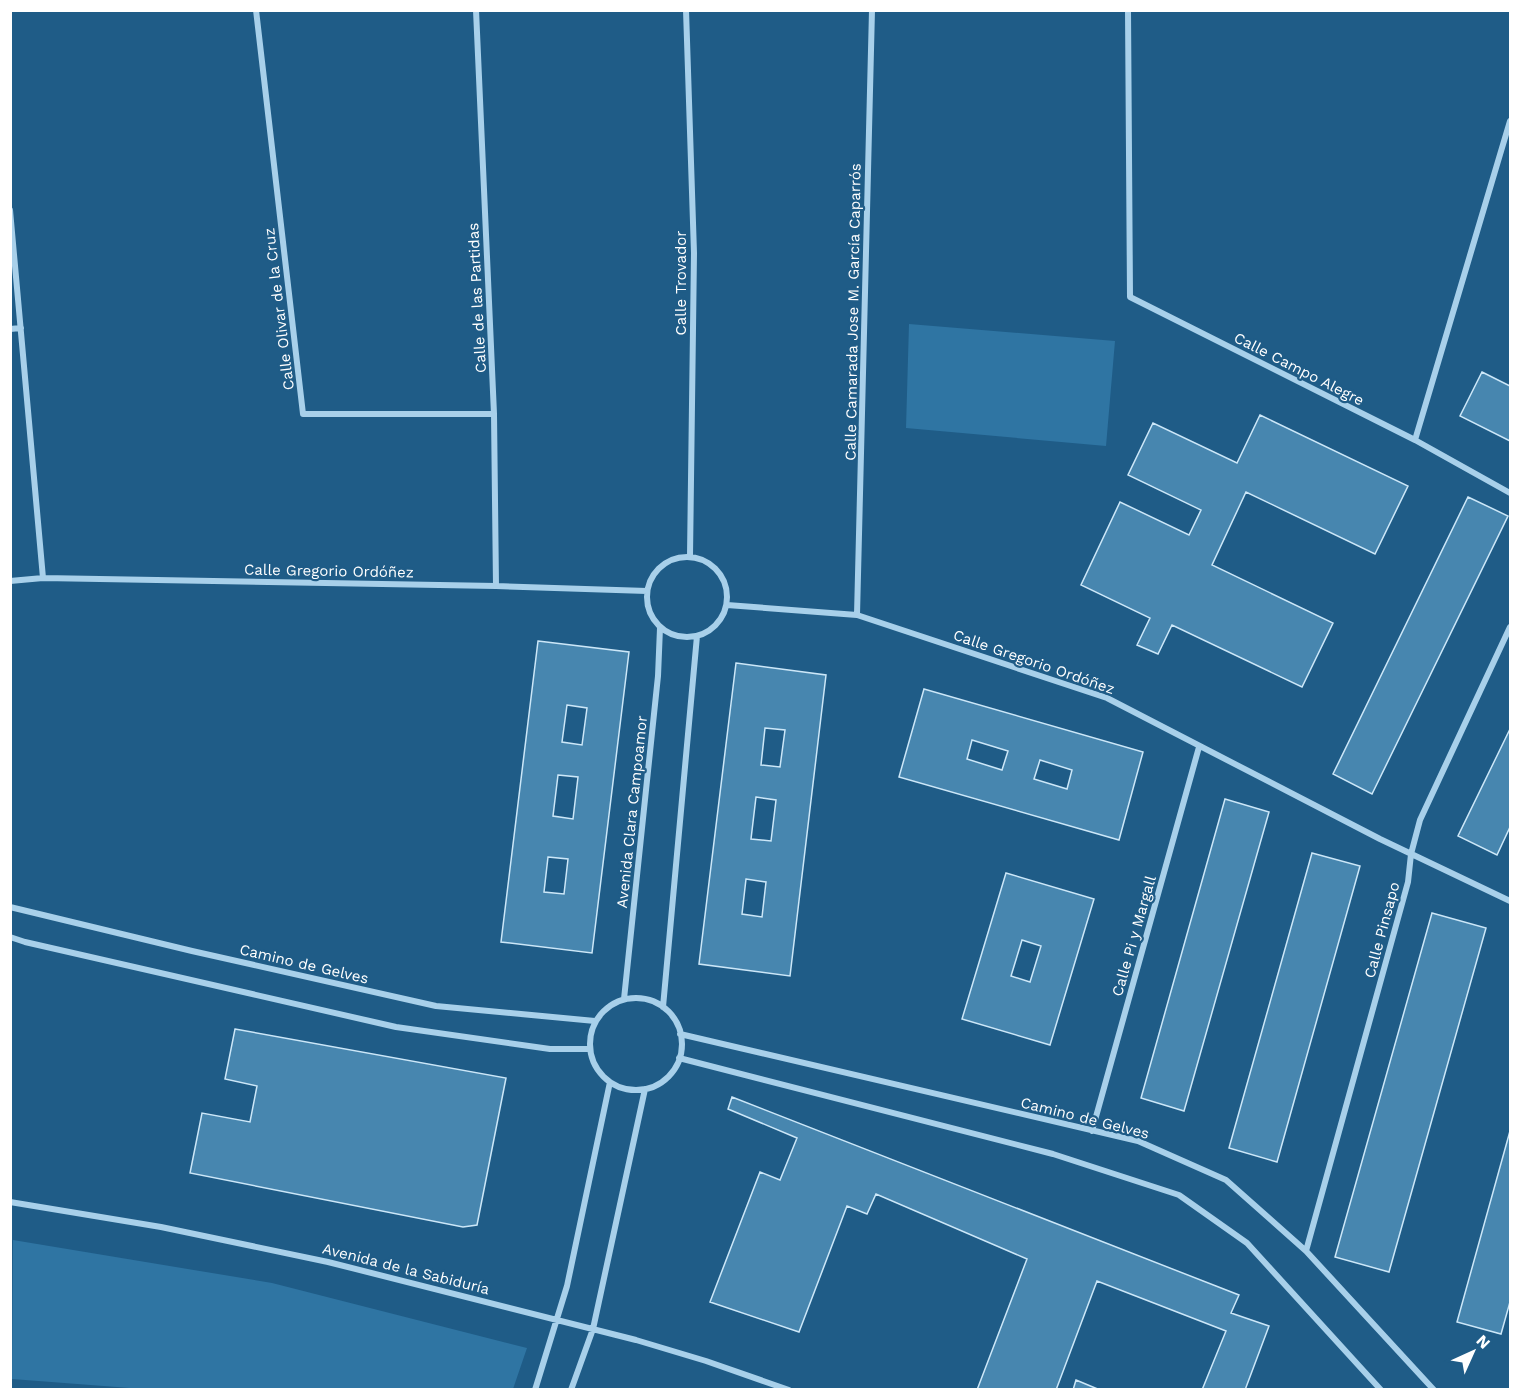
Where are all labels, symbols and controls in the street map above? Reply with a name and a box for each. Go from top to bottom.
street label: Calle Camarada Jose M. García Caparrós [841,163,865,461]
street label: Calle de las Partidas [464,222,490,374]
street label: Calle Olivar de la Cruz [260,227,298,391]
street label: Calle Trovador [672,231,690,335]
street label: Calle Campo Alegre [1231,328,1367,410]
street label: Calle Gregorio Ordóñez [244,561,414,581]
street label: Calle Gregorio Ordóñez [951,626,1117,698]
street label: Avenida Clara Campoamor [613,715,651,909]
street label: Calle Pi y Margall [1108,873,1160,998]
street label: Calle Pinsapo [1360,880,1404,980]
street label: Camino de Gelves [238,940,370,988]
street label: Camino de Gelves [1019,1093,1151,1143]
street label: Avenida de la Sabiduría [321,1240,492,1299]
north arrow [1443,1322,1503,1382]
text: N [1472,1331,1494,1353]

